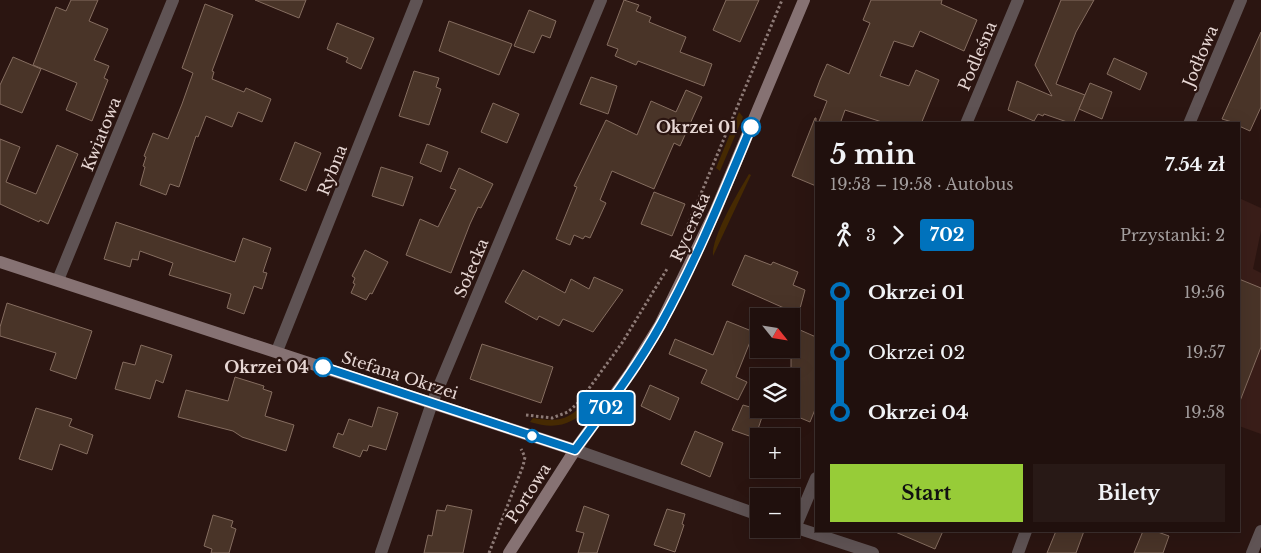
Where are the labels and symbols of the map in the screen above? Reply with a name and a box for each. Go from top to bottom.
street label: Podleśna [953,18,1001,94]
street label: Jodłowa [1177,22,1222,92]
street label: Kwiatowa [77,94,125,174]
place label: Okrzei 01 [656,117,737,137]
marker: Okrzei 01 [741,117,761,137]
street label: Rybna [313,142,351,198]
street label: Rycerska [666,189,714,265]
street label: Sołecka [450,235,492,301]
north arrow [750,308,800,358]
street label: Stefana Okrzei [339,347,461,403]
place label: Okrzei 04 [224,357,309,377]
marker: Okrzei 04 [313,357,333,377]
line badge: 702 [577,392,635,424]
unlabelled marker [525,429,539,443]
street label: Portowa [501,459,555,527]

